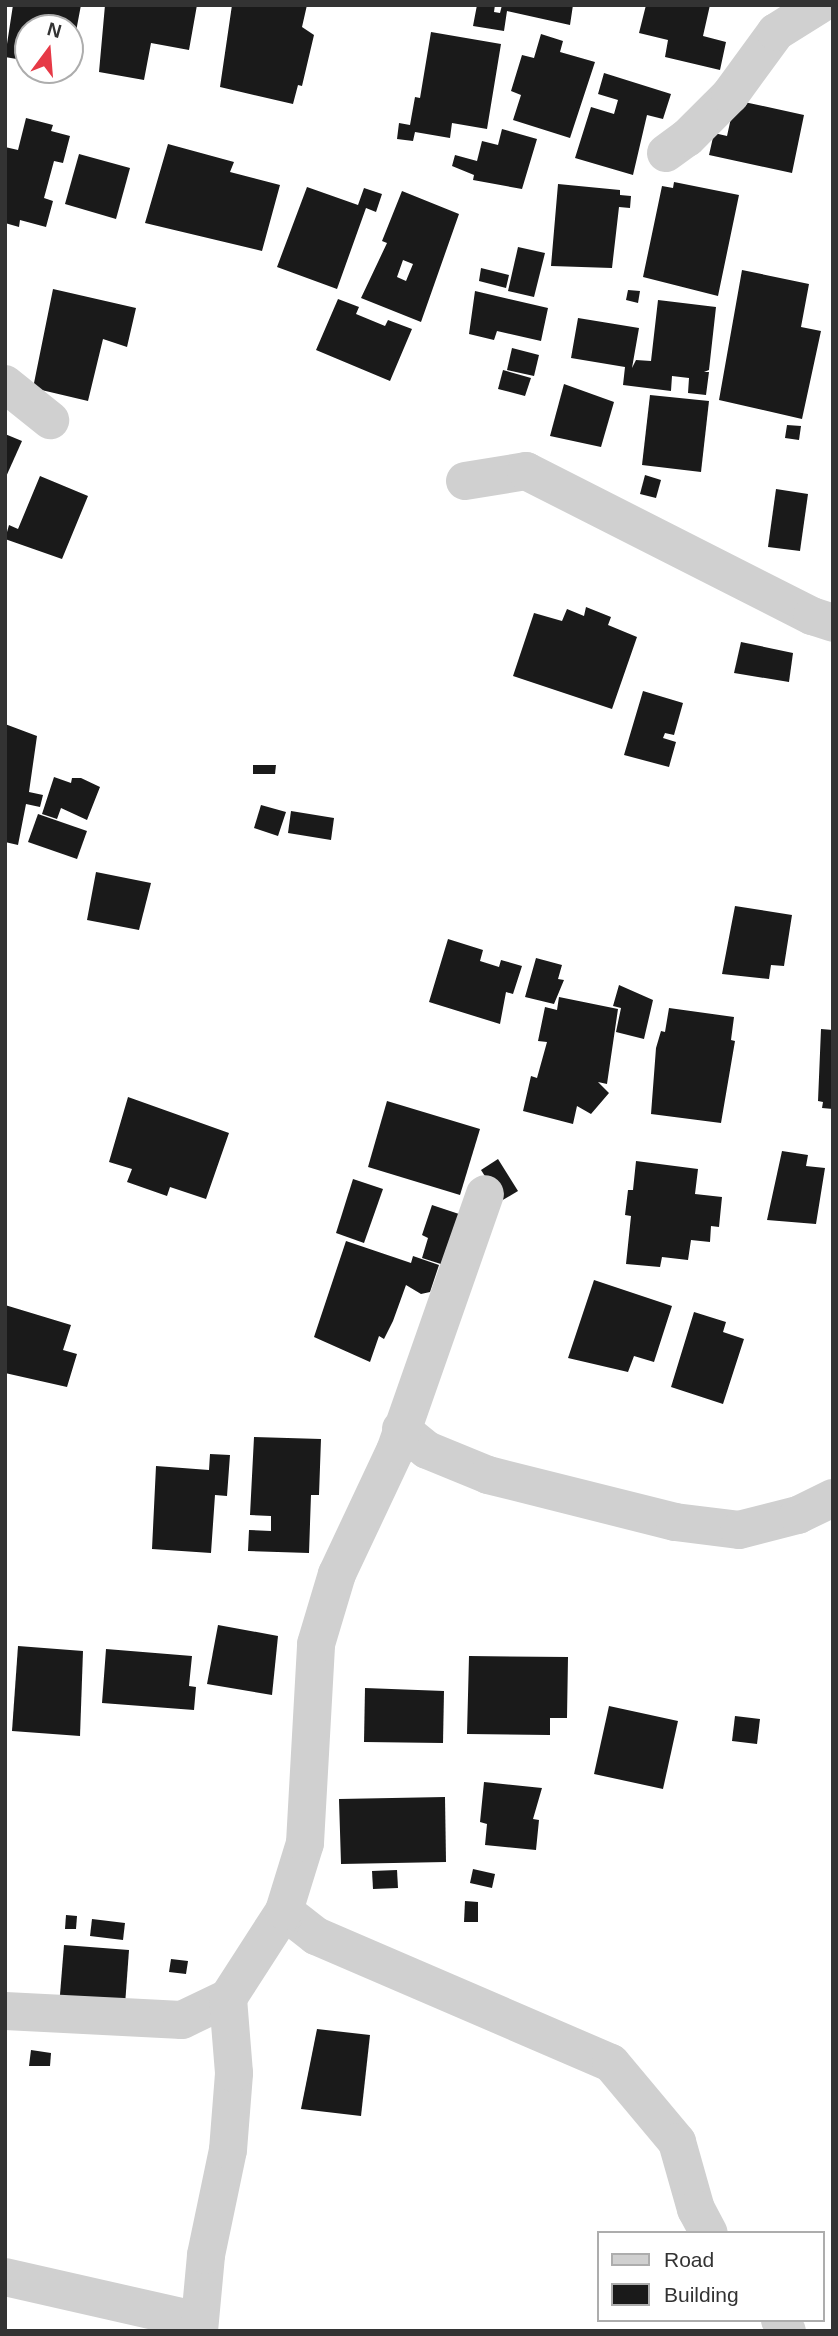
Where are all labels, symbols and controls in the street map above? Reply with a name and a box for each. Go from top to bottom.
north arrow [14,14,84,84]
text: N [45,18,64,42]
legend [596,2231,824,2322]
text: Road [664,2248,714,2271]
text: Building [664,2283,739,2306]

